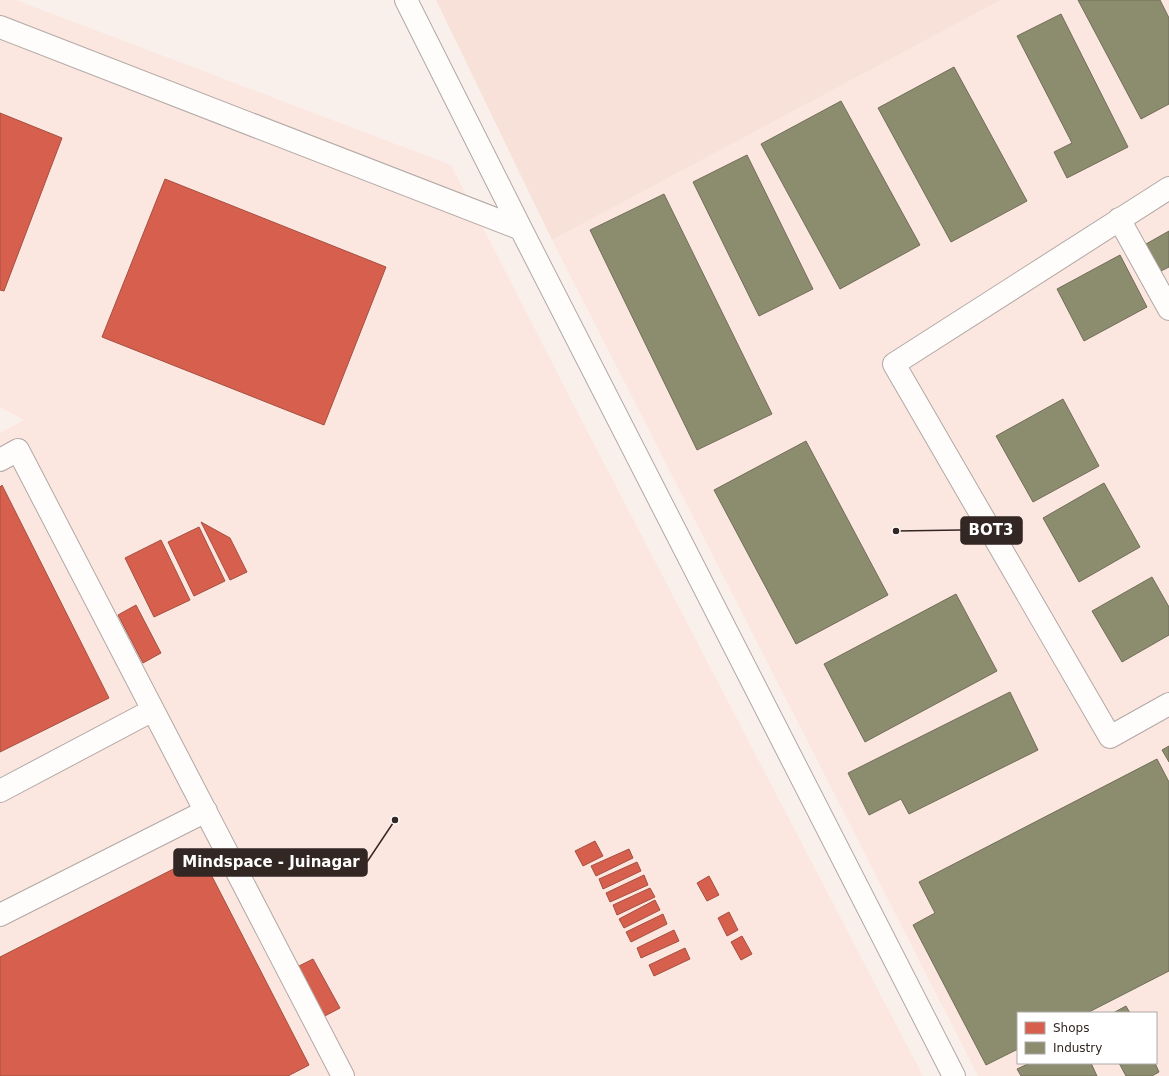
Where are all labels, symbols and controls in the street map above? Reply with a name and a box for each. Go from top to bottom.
callout: BOT3 [961,517,1022,544]
text: BOT3 [969,521,1013,539]
callout: Mindspace - Juinagar [174,849,367,876]
text: Mindspace - Juinagar [182,853,360,871]
legend [1017,1012,1157,1064]
text: Shops [1053,1021,1089,1035]
text: Industry [1053,1041,1102,1055]

